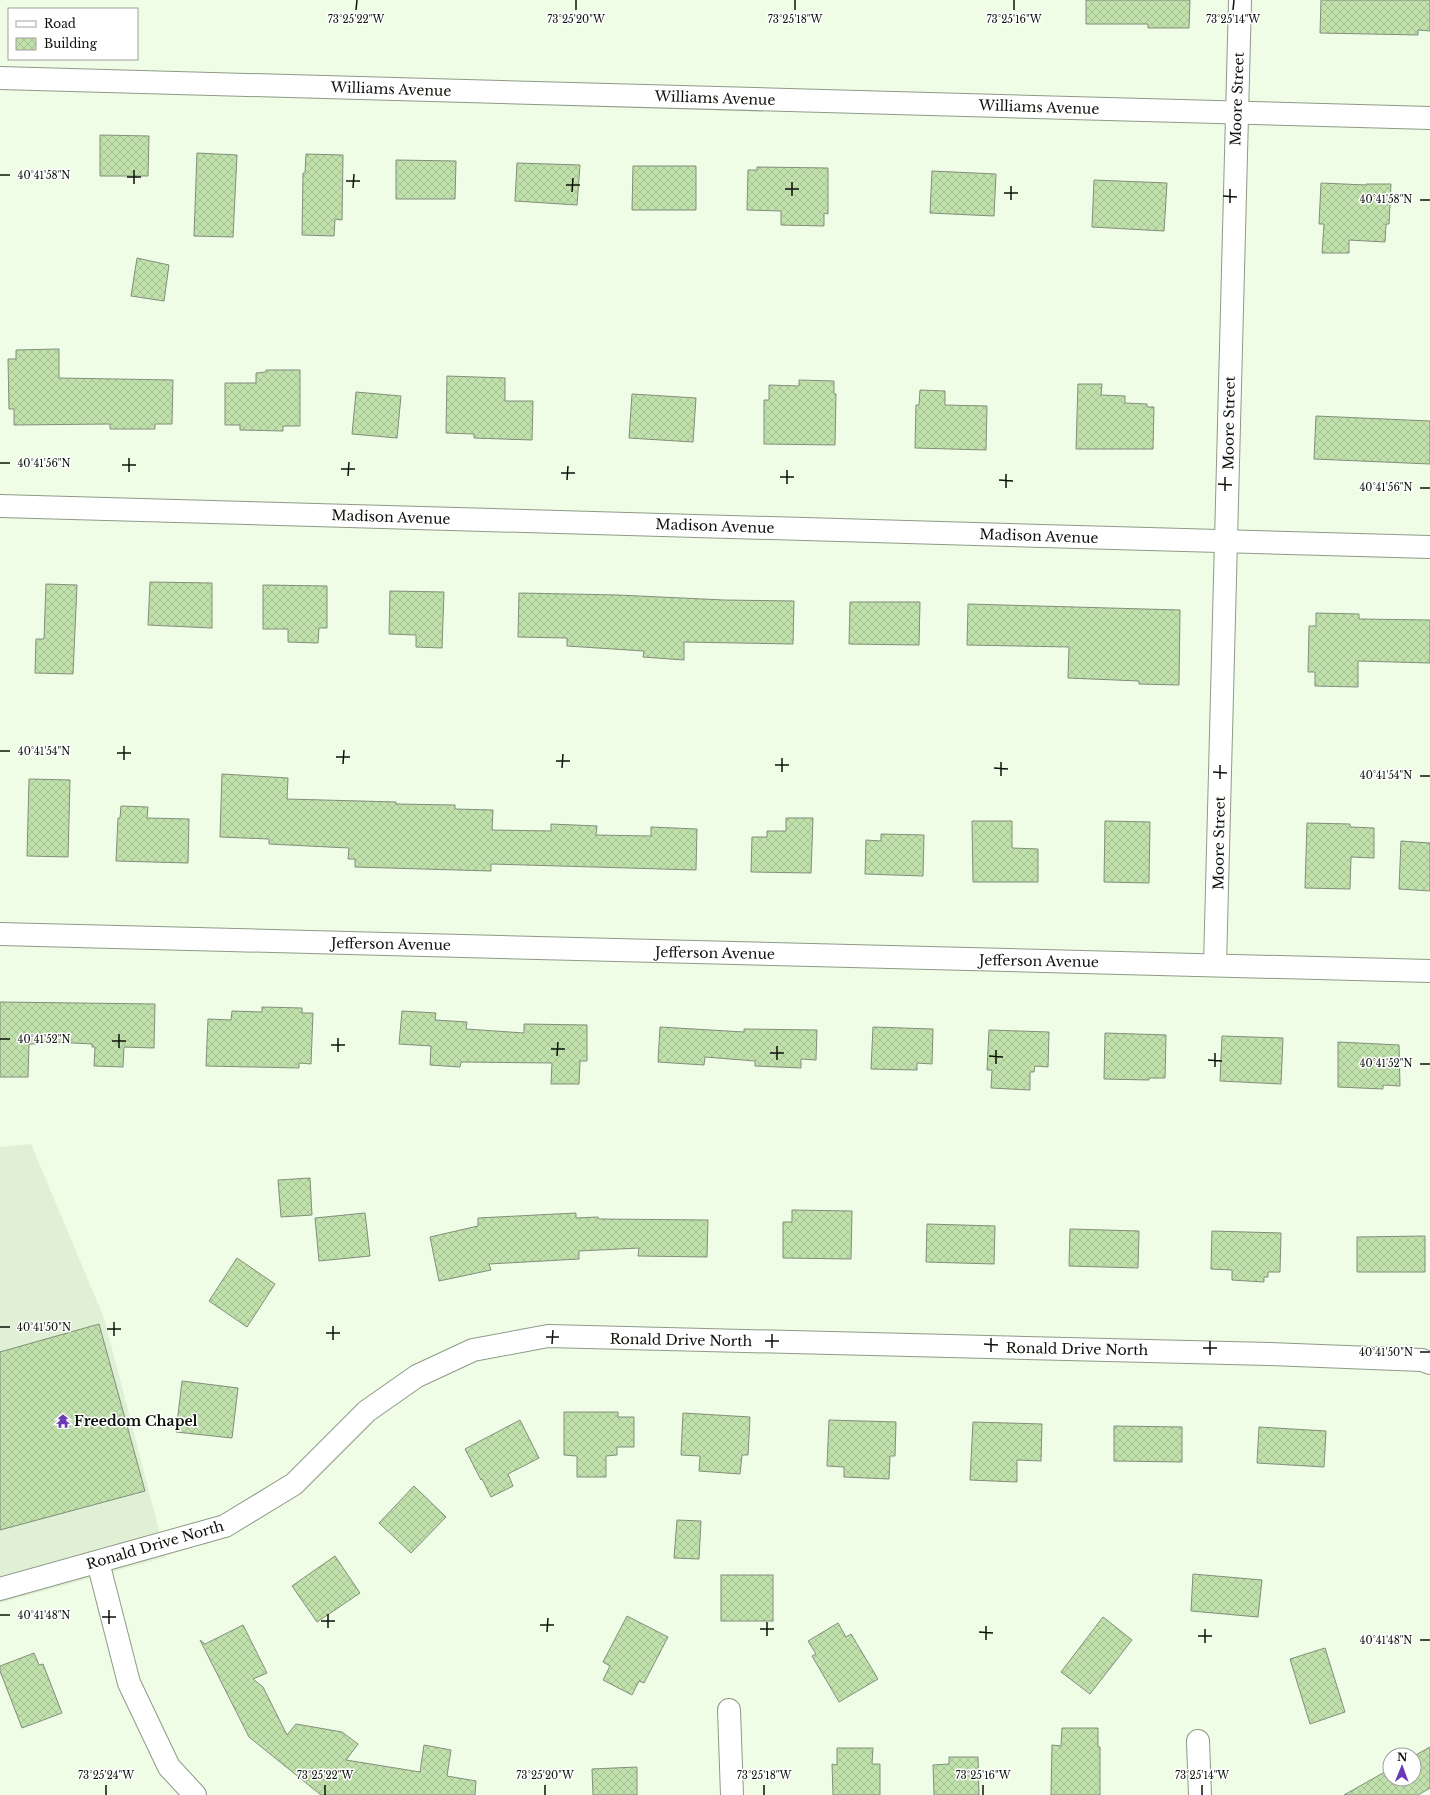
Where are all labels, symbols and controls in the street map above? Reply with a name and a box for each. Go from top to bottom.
legend [8,8,138,60]
text: 73°25'22"W [328,13,384,26]
text: 73°25'20"W [547,13,605,26]
text: 73°25'18"W [768,13,823,26]
text: 73°25'16"W [987,13,1042,26]
text: 73°25'14"W [1206,13,1260,26]
text: Road [44,16,76,31]
text: Building [44,36,98,51]
street label: Moore Street [1226,51,1248,146]
street label: Williams Avenue [329,78,452,100]
street label: Williams Avenue [653,87,776,109]
street label: Williams Avenue [977,96,1100,118]
text: 40°41'58"N [18,169,70,182]
text: 40°41'58"N [1360,193,1412,206]
street label: Moore Street [1219,375,1239,470]
text: 40°41'56"N [17,457,71,470]
text: 40°41'56"N [1359,481,1413,494]
street label: Madison Avenue [331,506,451,528]
street label: Madison Avenue [655,515,775,537]
street label: Madison Avenue [979,525,1099,547]
text: 40°41'54"N [18,745,70,758]
text: 40°41'54"N [1360,769,1412,782]
street label: Moore Street [1209,795,1229,890]
street label: Jefferson Avenue [329,934,451,954]
street label: Jefferson Avenue [653,943,775,963]
street label: Jefferson Avenue [977,951,1099,971]
text: 40°41'52"N [18,1033,70,1046]
text: 40°41'52"N [1360,1057,1412,1070]
text: 40°41'50"N [17,1321,71,1334]
street label: Ronald Drive North [610,1330,753,1350]
street label: Ronald Drive North [1006,1339,1149,1359]
text: 40°41'50"N [1359,1346,1413,1359]
place label: Freedom Chapel [74,1412,198,1430]
temple icon: Freedom Chapel [55,1413,71,1429]
street label: Ronald Drive North [84,1517,226,1573]
text: 40°41'48"N [18,1609,70,1622]
text: 40°41'48"N [1360,1634,1412,1647]
north arrow [1382,1747,1422,1787]
text: N [1397,1750,1408,1764]
text: 73°25'24"W [78,1769,134,1782]
text: 73°25'22"W [297,1769,353,1782]
text: 73°25'20"W [516,1769,574,1782]
text: 73°25'18"W [737,1769,792,1782]
text: 73°25'16"W [956,1769,1011,1782]
text: 73°25'14"W [1175,1769,1229,1782]

